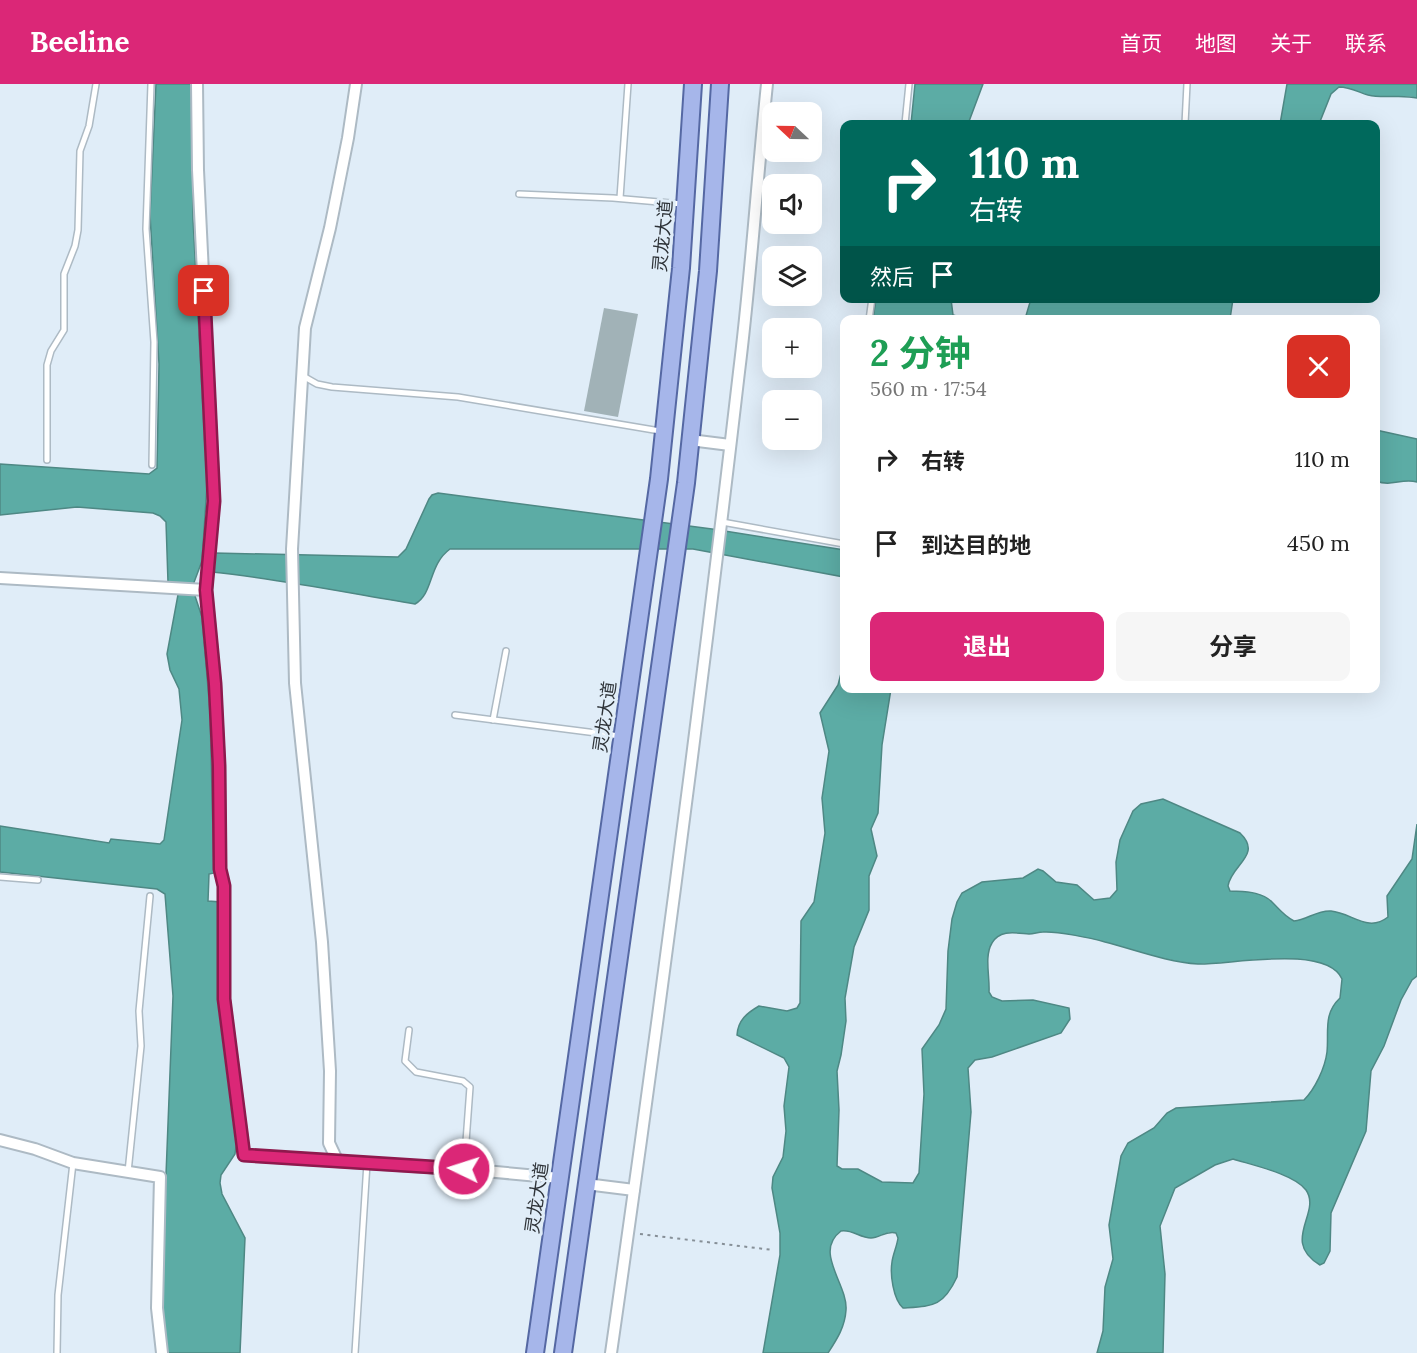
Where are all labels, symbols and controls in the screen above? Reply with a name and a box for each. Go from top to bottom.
text: Beeline [30,24,129,60]
text: 首页 [1120,30,1162,57]
text: 地图 [1195,30,1237,57]
text: 关于 [1270,30,1312,57]
text: 联系 [1345,30,1387,57]
north arrow [762,102,822,162]
map controls [762,102,822,450]
text: 110 m [969,136,1080,190]
icon: right [870,144,948,222]
button: sound [762,174,822,234]
text: 右转 [969,193,1023,227]
street label: 灵龙大道 [648,199,677,273]
button: layers [762,246,822,306]
icon: arrive [926,258,959,291]
text: 然后 [870,263,914,291]
pin [178,265,229,316]
icon: arrive [187,274,220,307]
button: + [762,318,822,378]
text: 2 分钟 [870,330,971,376]
button: close [1287,335,1350,398]
text: 560 m · 17:54 [870,376,987,401]
button: − [762,390,822,450]
icon: right [870,443,903,476]
text: 110 m [1295,445,1350,473]
text: 右转 [921,447,965,475]
icon: arrive [870,527,903,560]
text: 450 m [1287,529,1350,557]
text: 到达目的地 [921,531,1031,559]
button: 退出 [870,612,1104,681]
button: 分享 [1116,612,1350,681]
street label: 灵龙大道 [588,680,621,754]
position arrow [432,1137,496,1201]
street label: 灵龙大道 [520,1161,553,1235]

